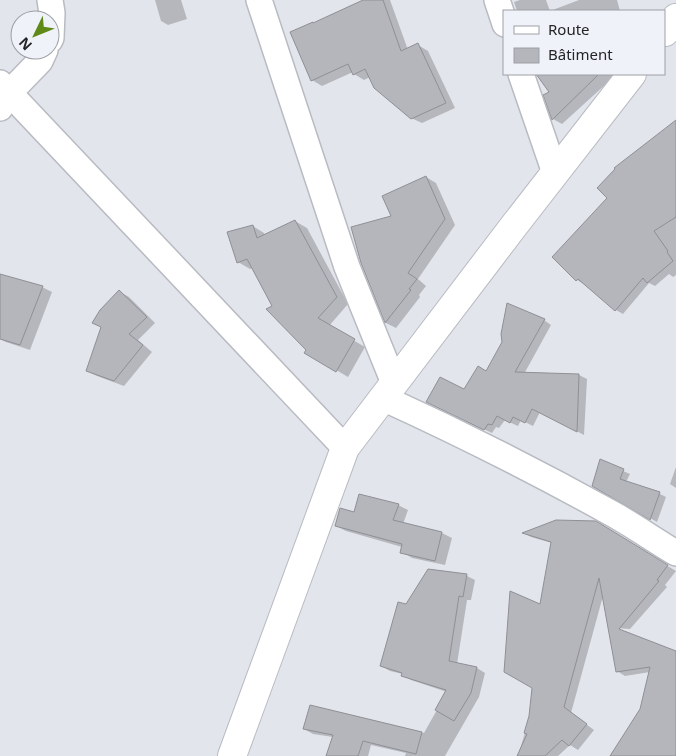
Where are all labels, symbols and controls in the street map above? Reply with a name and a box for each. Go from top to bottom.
north arrow [10,10,60,60]
legend [503,10,666,75]
text: Route [548,19,590,39]
text: N [14,34,36,55]
text: Bâtiment [548,44,613,64]

